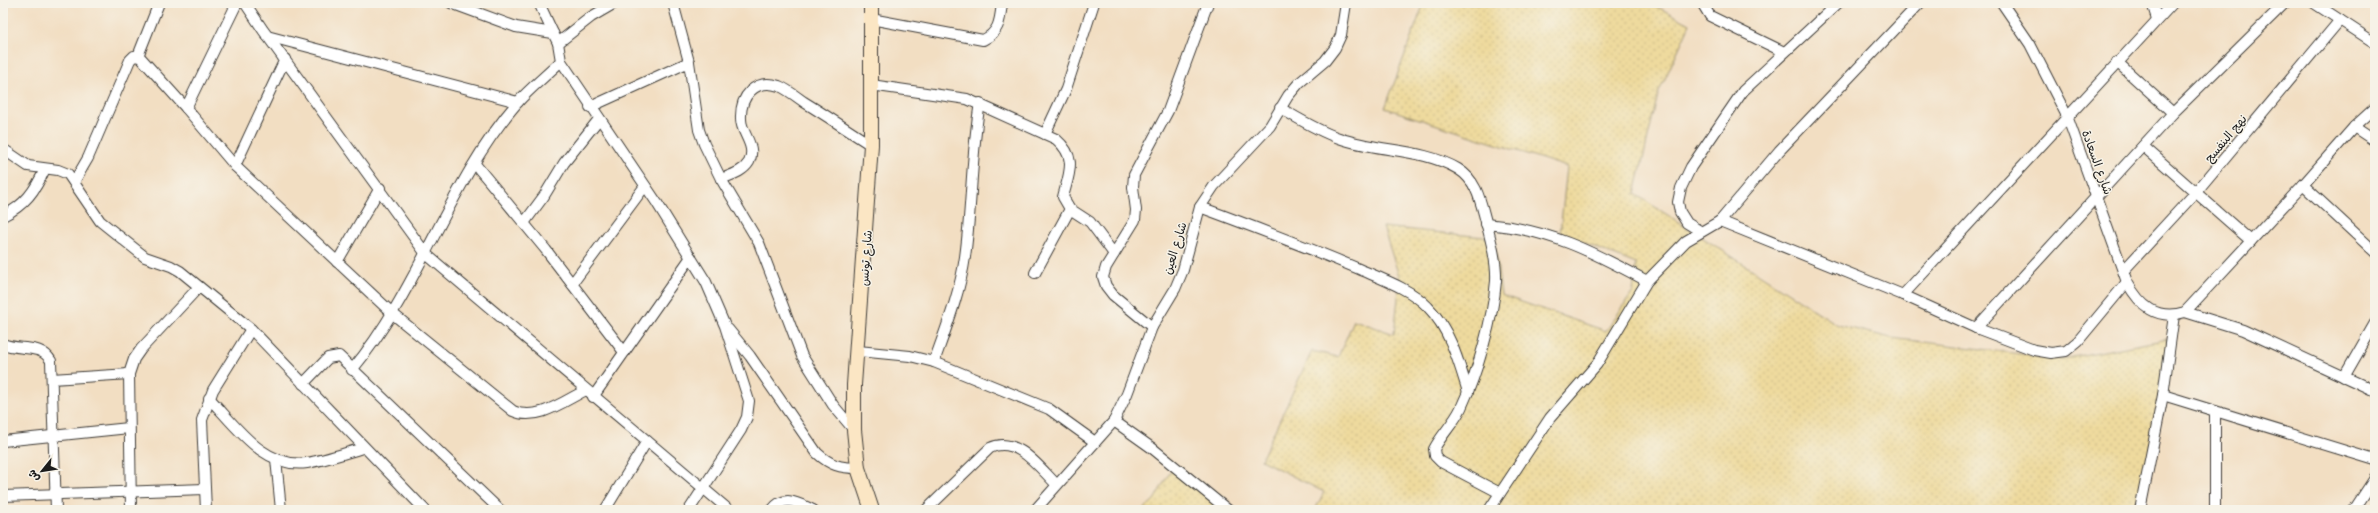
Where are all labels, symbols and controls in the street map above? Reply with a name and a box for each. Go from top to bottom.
street label: نهج البنفسج [2200,110,2251,167]
street label: شارع السعادة [2077,127,2118,197]
street label: شارع العين [1157,219,1191,277]
street label: شارع تونس [854,229,877,287]
north arrow [22,451,62,491]
text: ش [23,467,43,486]

